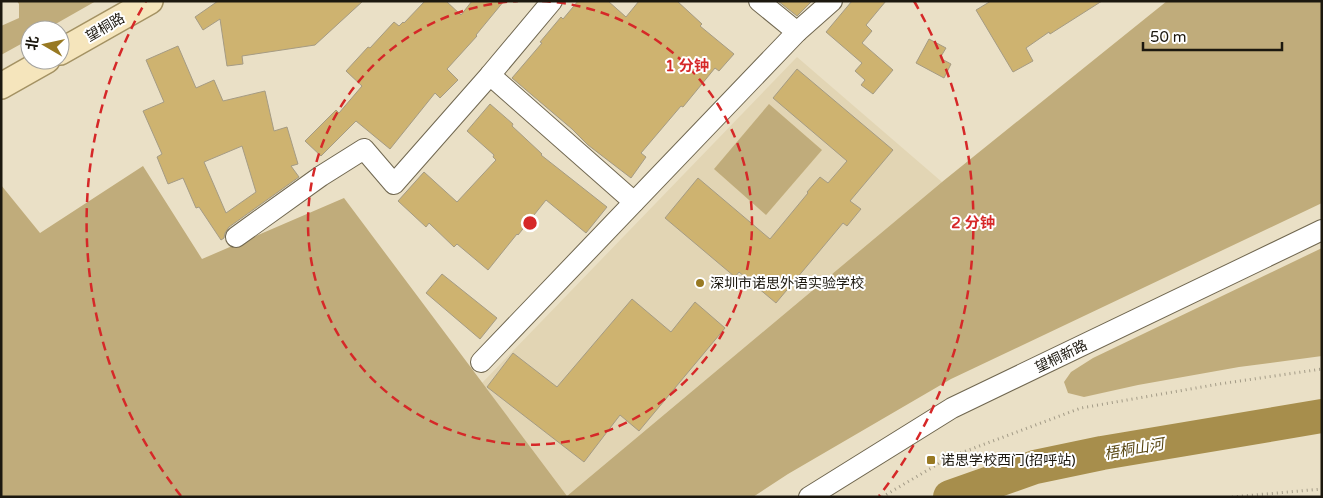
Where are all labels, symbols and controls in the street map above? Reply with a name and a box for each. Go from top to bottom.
street label: 望桐路 [83,10,128,45]
north arrow [20,20,70,70]
scale bar [1143,20,1282,52]
text: 50 m [1150,28,1187,46]
text: 北 [23,35,42,51]
text: 1 分钟 [665,57,709,75]
centre of rings [521,214,539,232]
text: 2 分钟 [951,214,995,232]
place label: 深圳市诺思外语实验学校 [710,275,864,292]
marker: 深圳市诺思外语实验学校 [694,277,706,289]
street label: 望桐新路 [1032,337,1090,376]
water label: 梧桐山河 [1103,434,1168,463]
place label: 诺思学校西门(招呼站) [941,452,1076,469]
marker: 诺思学校西门(招呼站) [925,454,937,466]

